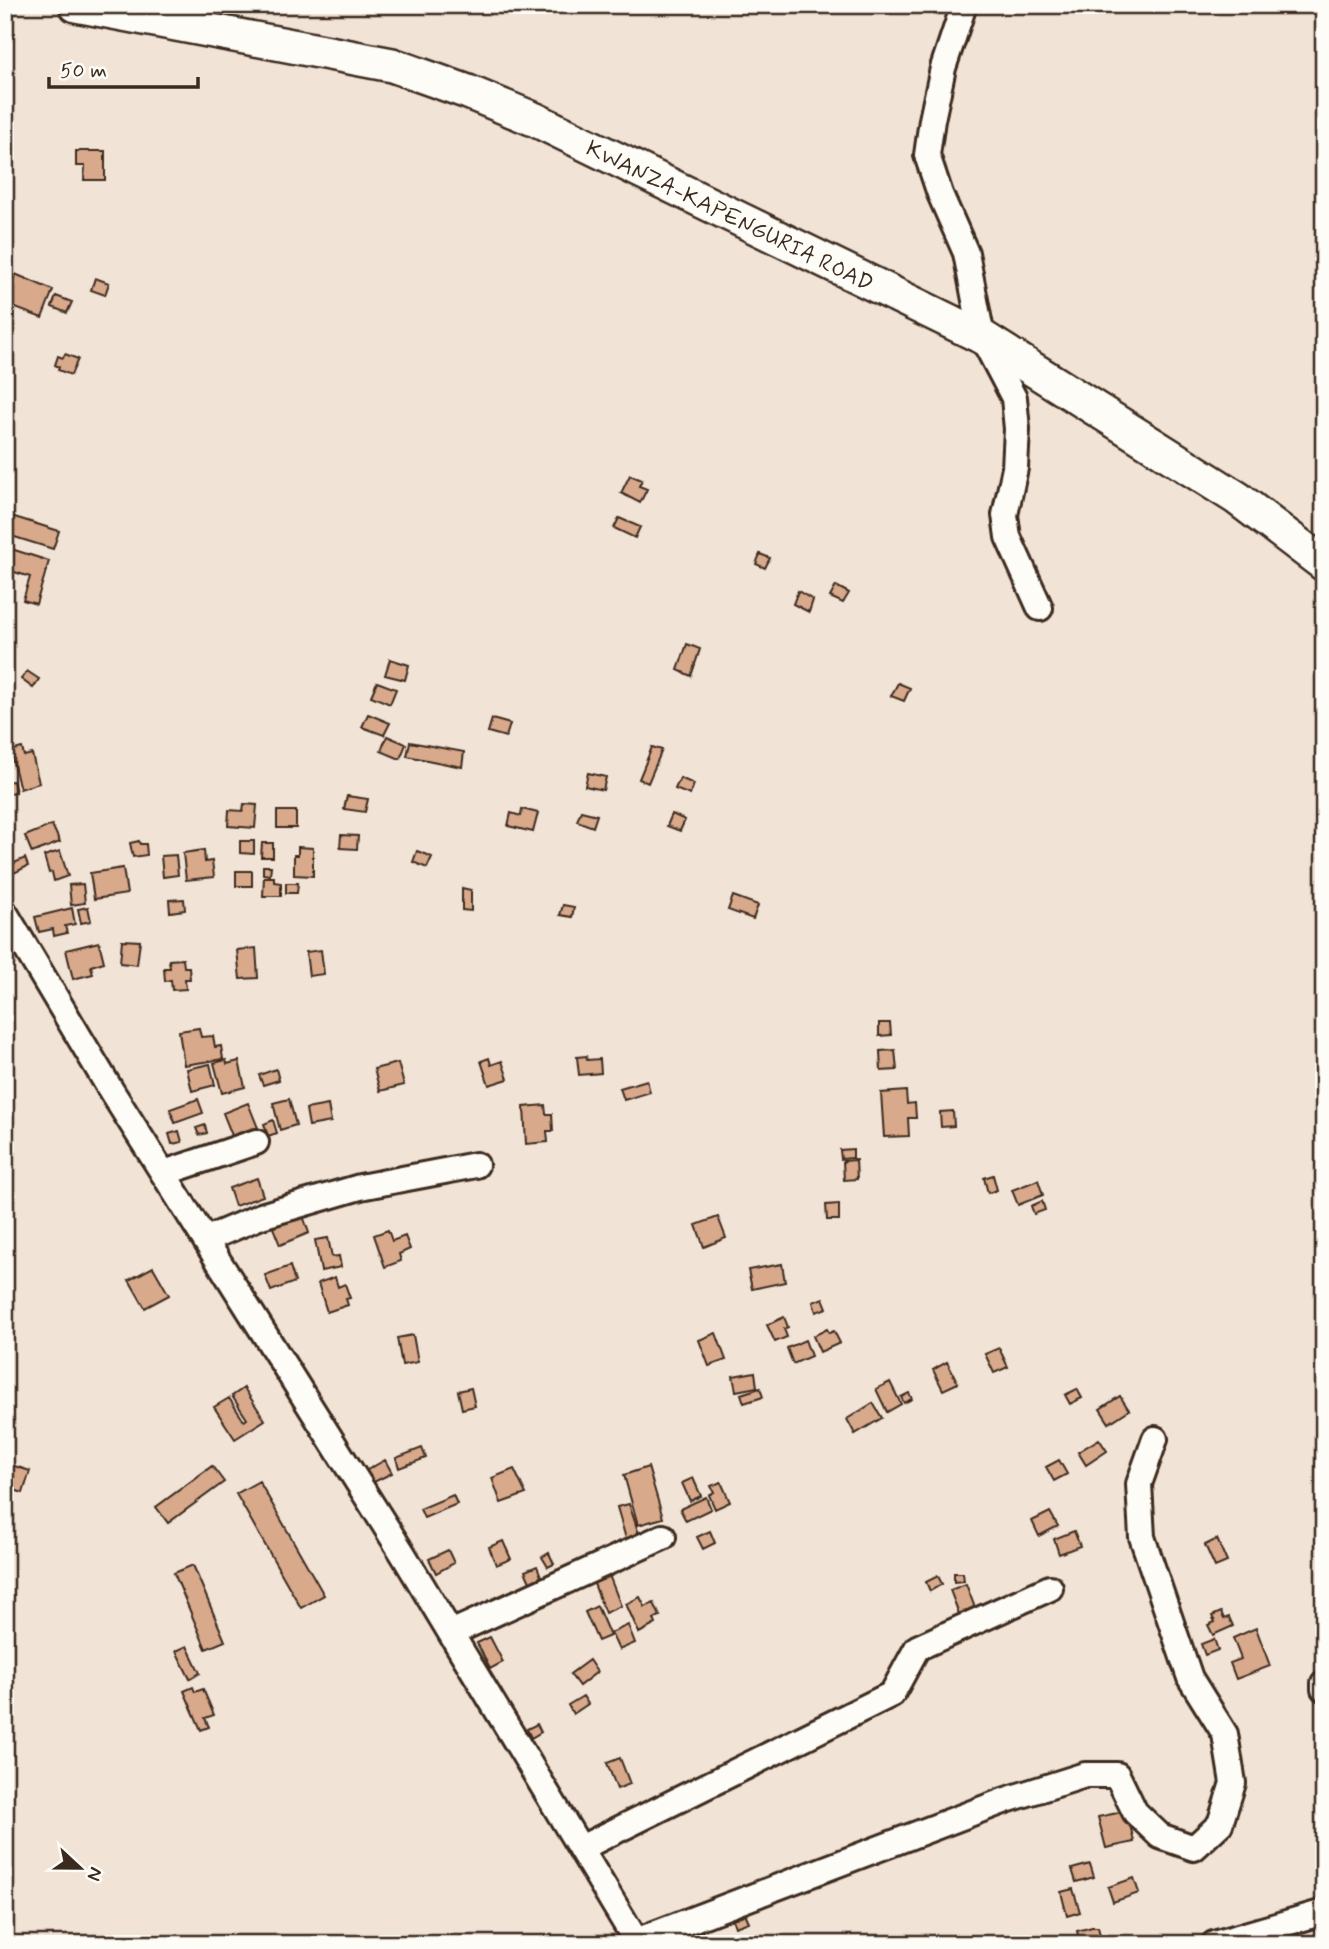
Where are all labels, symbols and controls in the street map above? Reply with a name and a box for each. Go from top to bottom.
scale bar [49,46,198,90]
text: 50 m [60,57,107,85]
street label: KWANZA-KAPENGURIA ROAD [580,134,878,300]
north arrow [46,1834,116,1904]
text: N [80,1863,108,1884]

